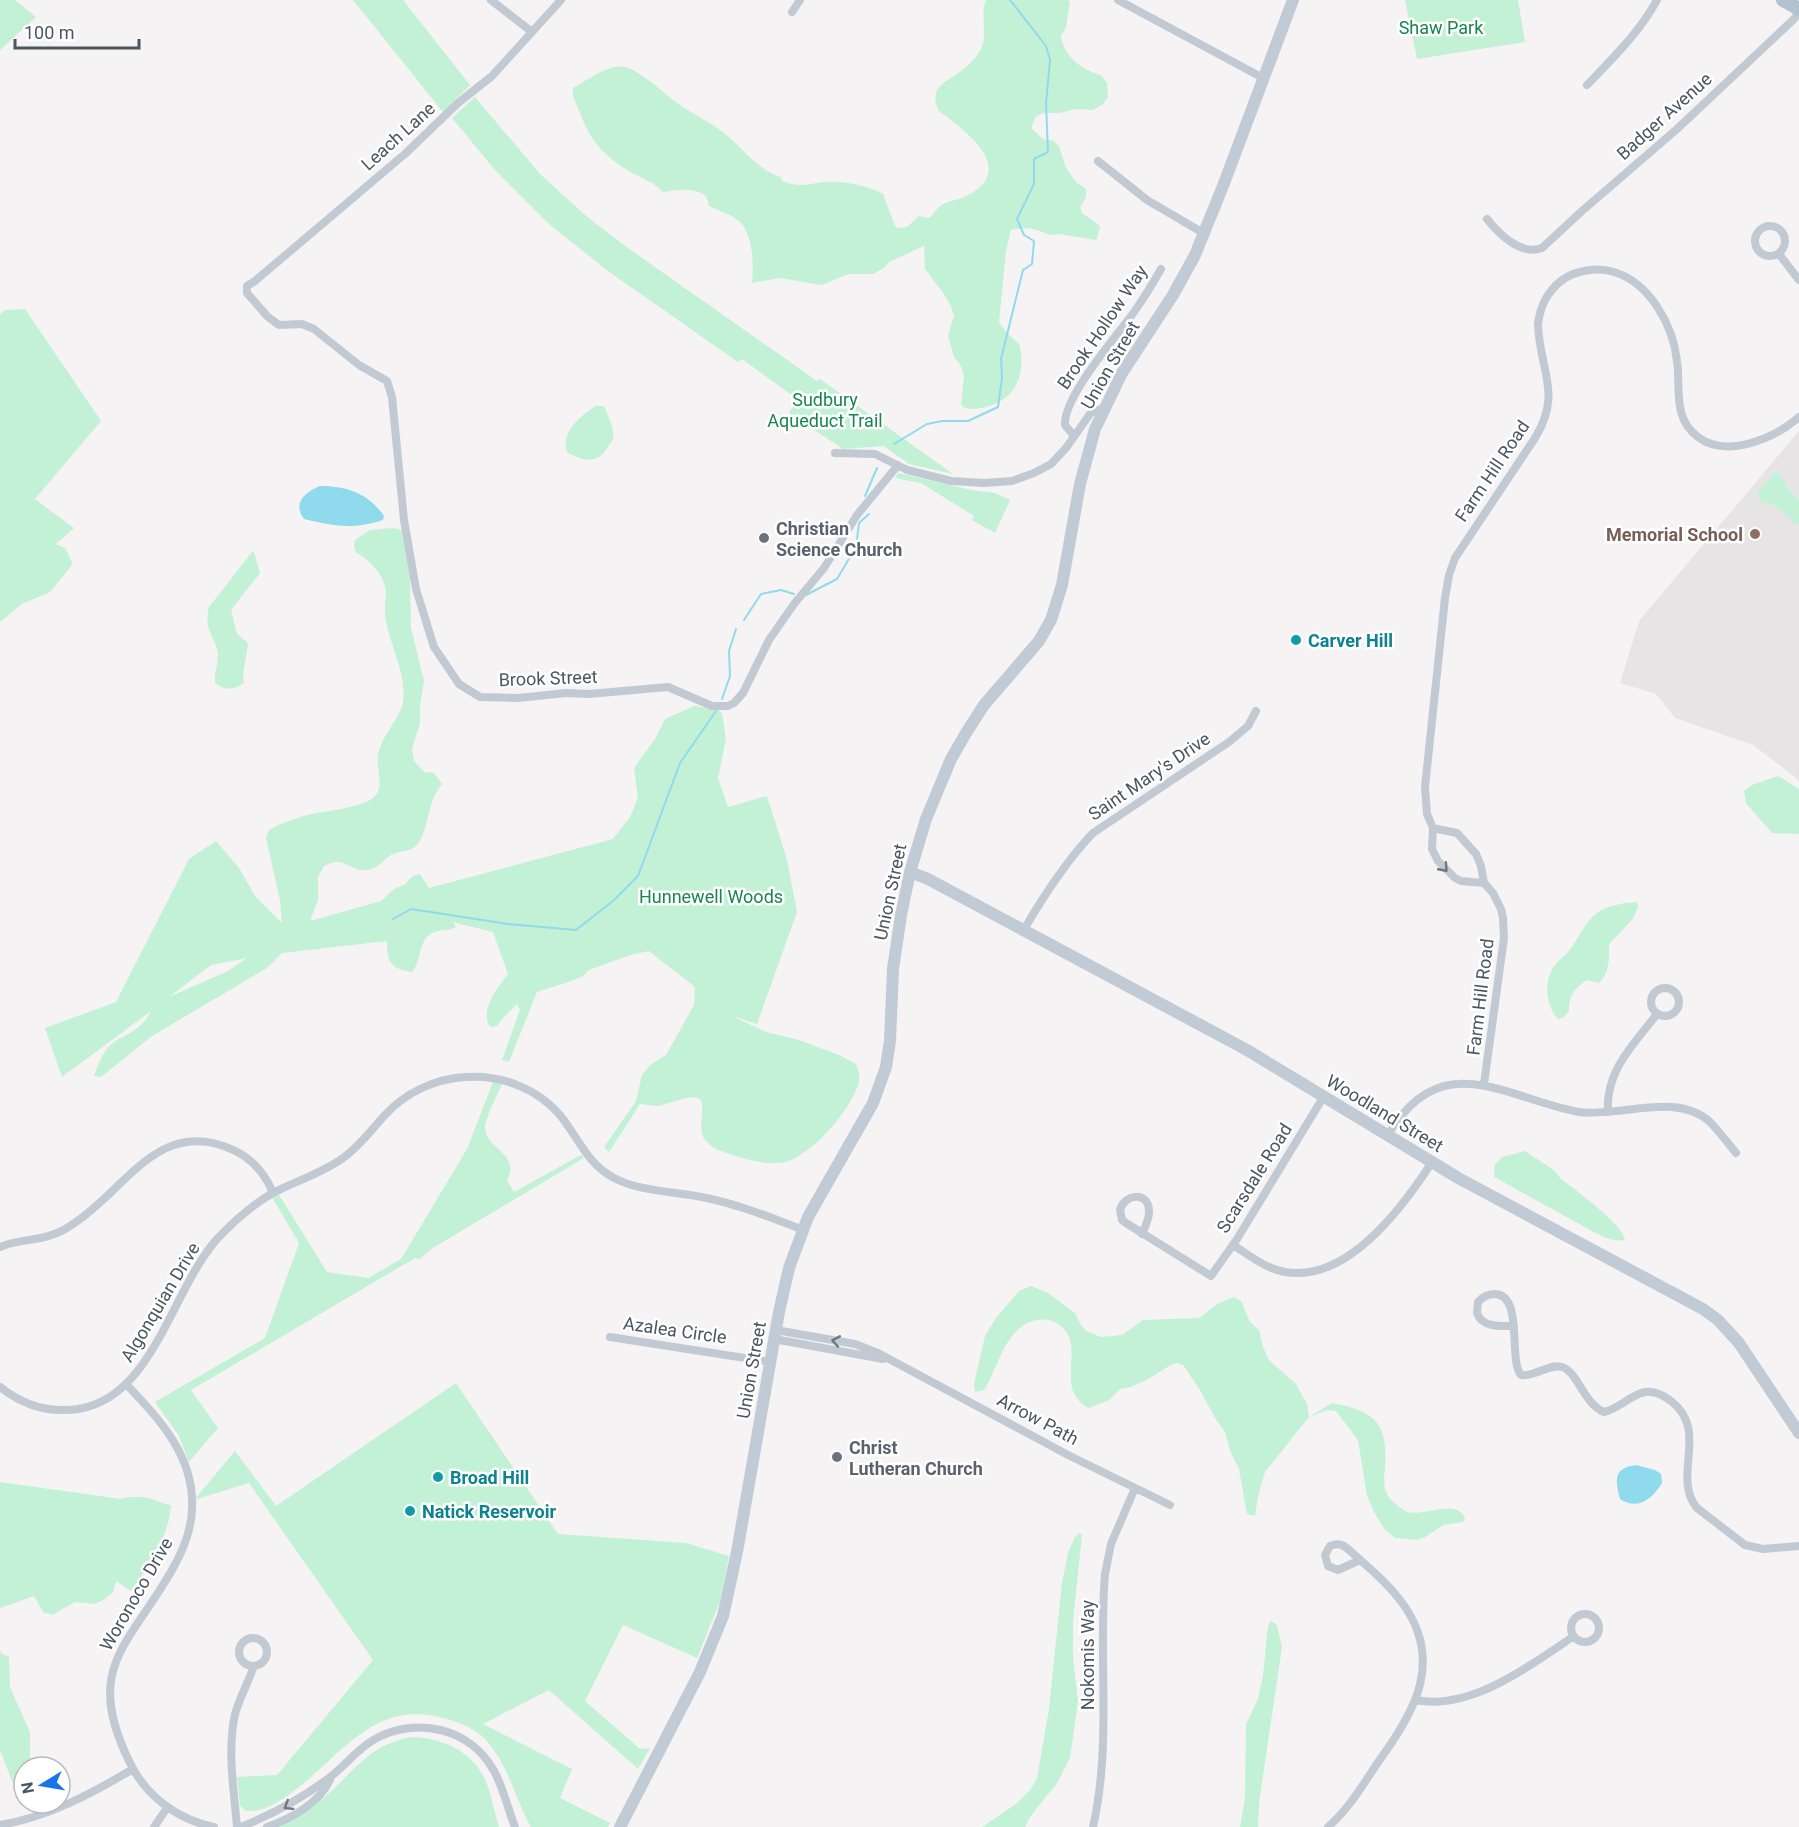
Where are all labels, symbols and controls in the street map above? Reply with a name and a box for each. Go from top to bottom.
scale bar [15,12,140,50]
park label: Shaw Park [1399,17,1484,38]
text: 100 m [24,22,75,43]
street label: Badger Avenue [1612,68,1716,164]
street label: Leach Lane [357,97,439,175]
street label: Brook Hollow Way [1053,261,1152,393]
street label: Union Street [1076,317,1144,413]
park label: Sudbury Aqueduct Trail [767,389,883,431]
street label: Farm Hill Road [1450,416,1534,526]
place label: Christian Science Church [776,518,902,560]
place label: Memorial School [1606,524,1743,545]
marker: Memorial School [1748,527,1762,541]
marker: Christian Science Church [757,531,771,545]
place label: Carver Hill [1308,630,1393,651]
marker: Carver Hill [1289,633,1303,647]
street label: Brook Street [498,666,598,690]
street label: Saint Mary's Drive [1084,728,1214,824]
street label: Union Street [870,842,910,942]
one-way arrow [1437,861,1448,872]
park label: Hunnewell Woods [639,886,783,907]
street label: Farm Hill Road [1462,937,1498,1057]
street label: Woodland Street [1323,1070,1447,1156]
street label: Scarsdale Road [1212,1119,1296,1237]
street label: Algonquian Drive [116,1238,204,1366]
street label: Azalea Circle [622,1312,728,1348]
street label: Union Street [732,1320,770,1420]
one-way arrow [832,1335,842,1348]
street label: Arrow Path [994,1389,1082,1449]
place label: Christ Lutheran Church [849,1437,983,1479]
marker: Christ Lutheran Church [830,1450,844,1464]
place label: Broad Hill [450,1467,529,1488]
marker: Broad Hill [431,1470,445,1484]
place label: Natick Reservoir [422,1501,557,1522]
marker: Natick Reservoir [403,1504,417,1518]
street label: Woronoco Drive [95,1534,177,1654]
street label: Nokomis Way [1077,1599,1098,1710]
north arrow [12,1755,72,1815]
text: N [17,1780,38,1795]
one-way arrow [284,1798,294,1810]

